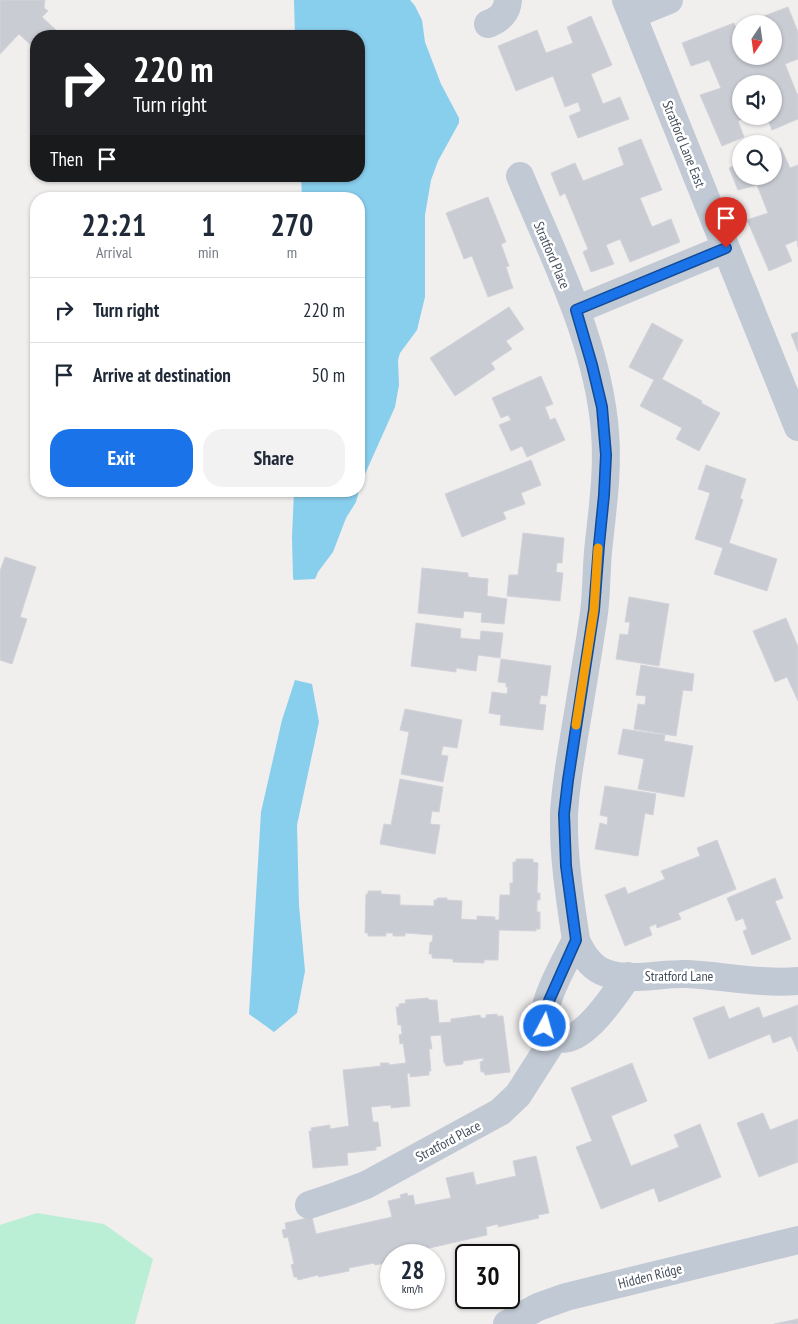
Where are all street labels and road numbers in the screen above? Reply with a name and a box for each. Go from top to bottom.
street label: Stratford Lane East [658,98,710,190]
street label: Stratford Place [530,219,574,292]
street label: Stratford Lane [645,967,714,985]
street label: Stratford Place [412,1116,484,1166]
street label: Hidden Ridge [616,1259,684,1293]

